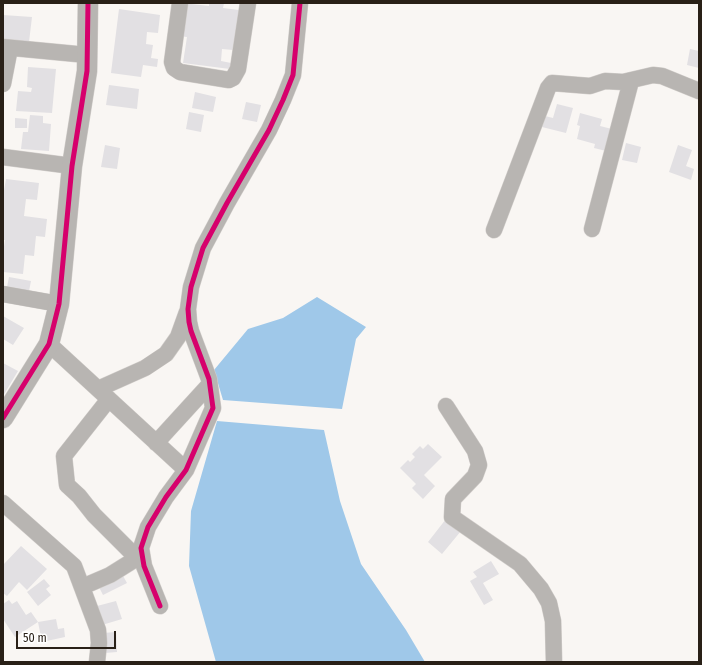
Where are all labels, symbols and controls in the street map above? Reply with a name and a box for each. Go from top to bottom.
scale bar [18,623,118,649]
text: 50 m [23,631,47,645]

